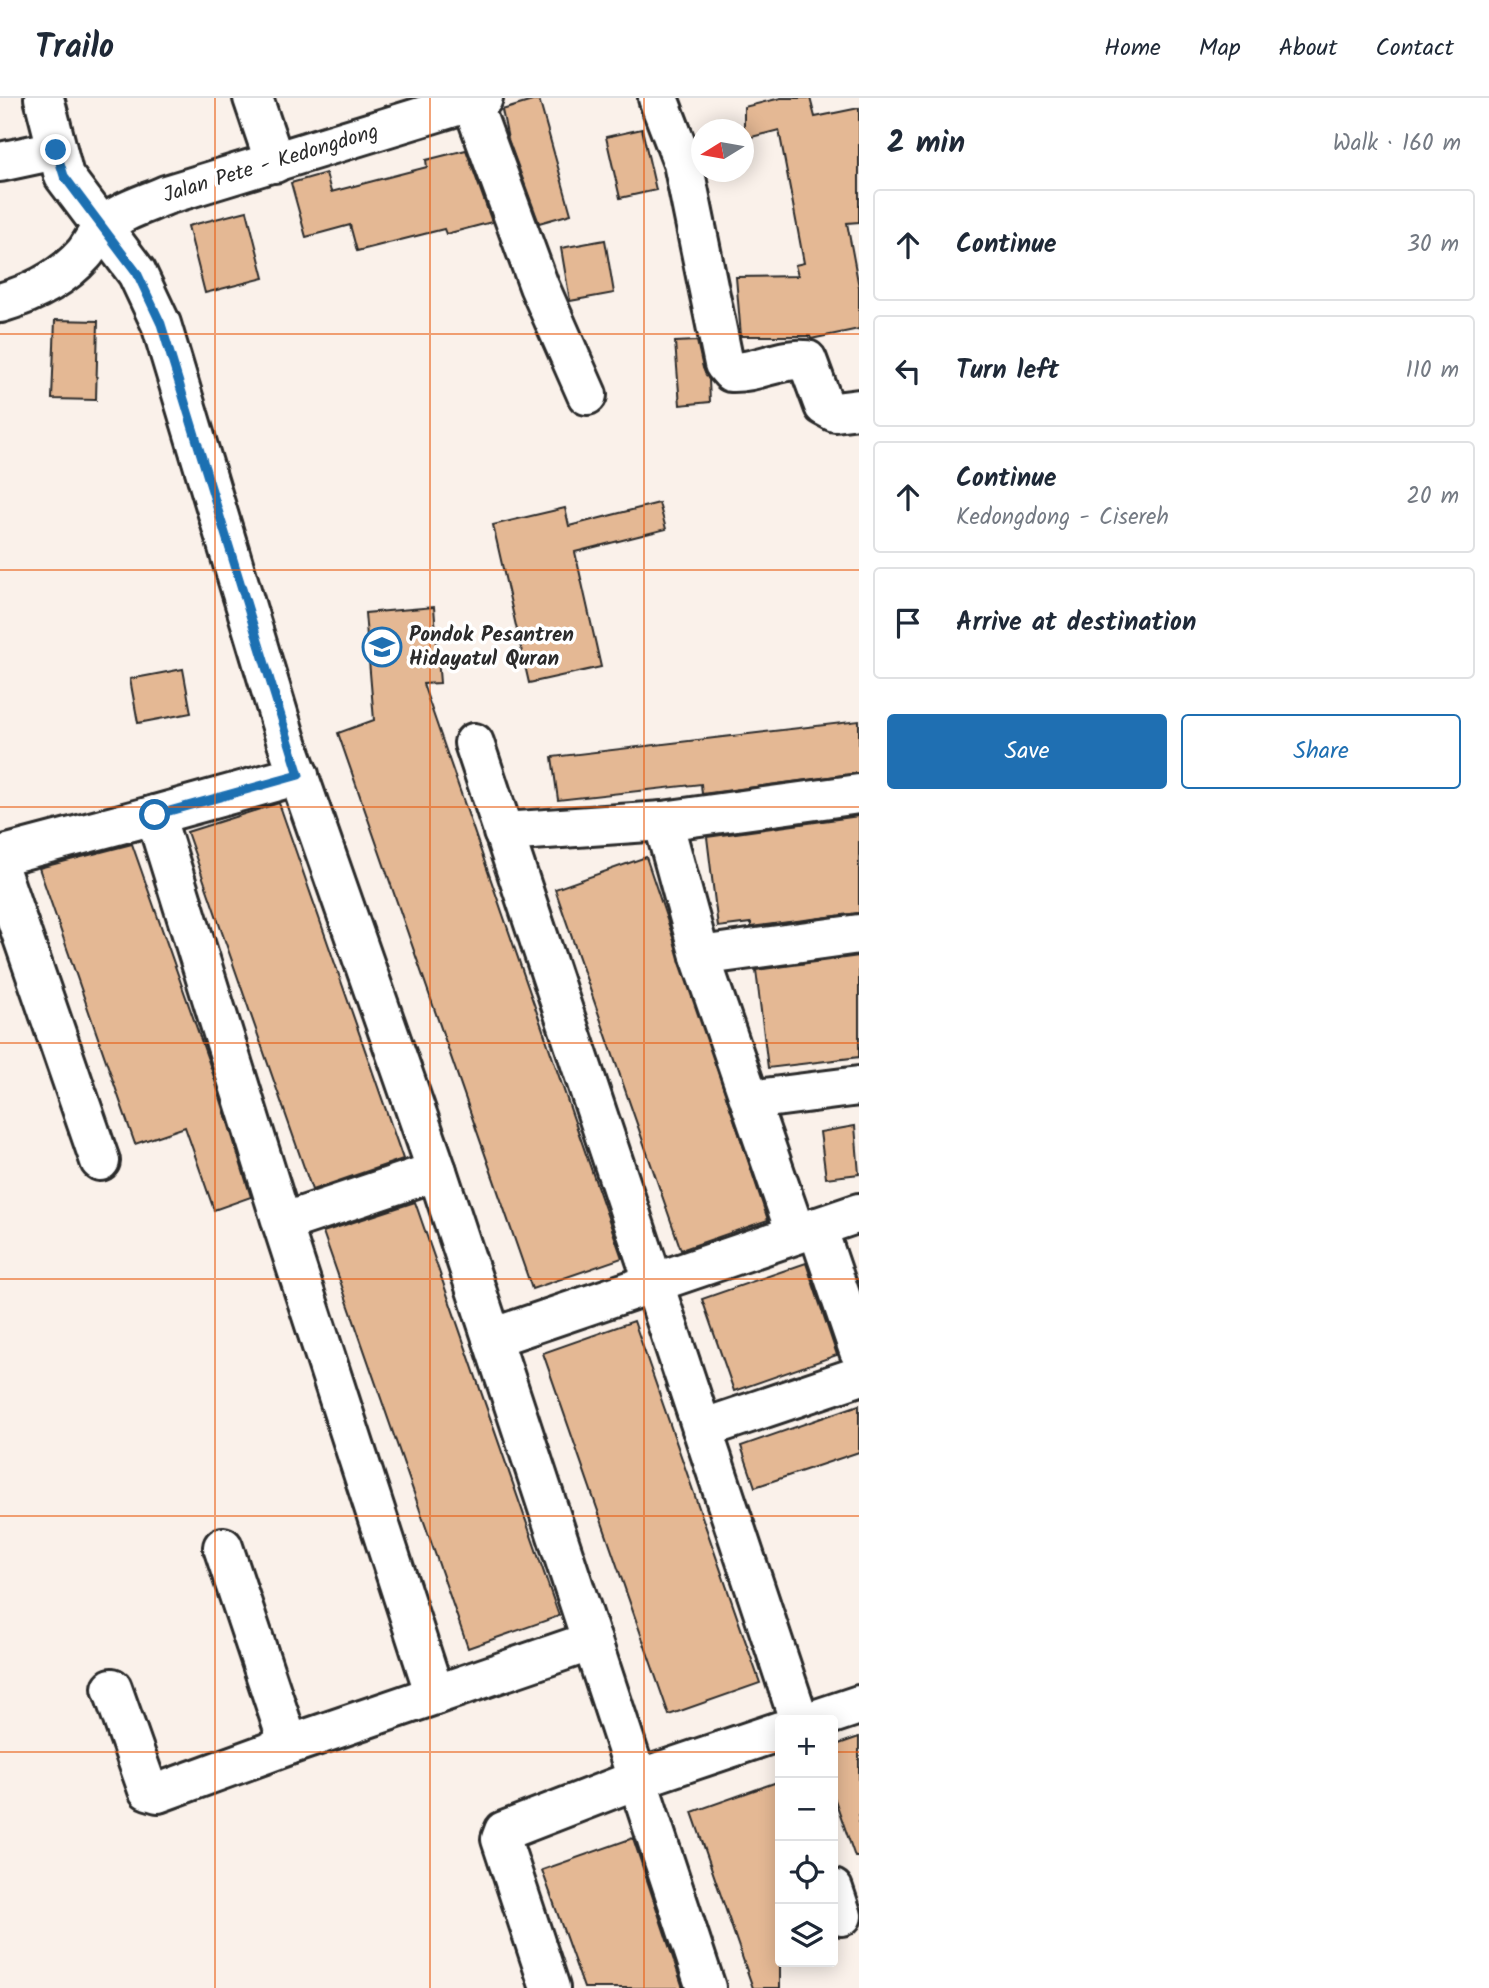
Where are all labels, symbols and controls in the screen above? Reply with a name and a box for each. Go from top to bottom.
text: Trailo [35,22,114,75]
text: Home [1104,29,1161,68]
text: Map [1199,29,1241,68]
text: About [1279,29,1337,68]
text: Contact [1375,29,1454,68]
street label: Jalan Pete - Kedongdong [159,116,383,212]
north arrow [691,119,754,182]
text: 2 min [887,120,965,168]
text: Walk · 160 m [1333,126,1461,162]
route end [40,134,71,165]
text: Continue [956,224,1057,266]
icon: ahead [889,226,927,264]
text: 30 m [1407,227,1459,263]
text: Turn left [956,350,1059,392]
icon: left [889,352,927,390]
text: 110 m [1406,353,1459,389]
text: Continue [956,458,1057,500]
icon: ahead [889,478,927,516]
text: 20 m [1407,479,1459,515]
text: Kedongdong - Cisereh [956,500,1169,536]
text: Arrive at destination [956,602,1196,644]
icon: arrive [889,604,927,642]
place label: Pondok Pesantren Hidayatul Quran [409,619,574,676]
school or university icon: Pondok Pesantren Hidayatul Quran [361,626,403,668]
button: Save [887,714,1167,789]
button: Share [1181,714,1461,789]
route start [139,799,170,830]
map controls [775,1715,838,1967]
button: + [775,1715,838,1778]
button: − [775,1778,838,1841]
button: locate [775,1841,838,1904]
button: layers [775,1904,838,1967]

